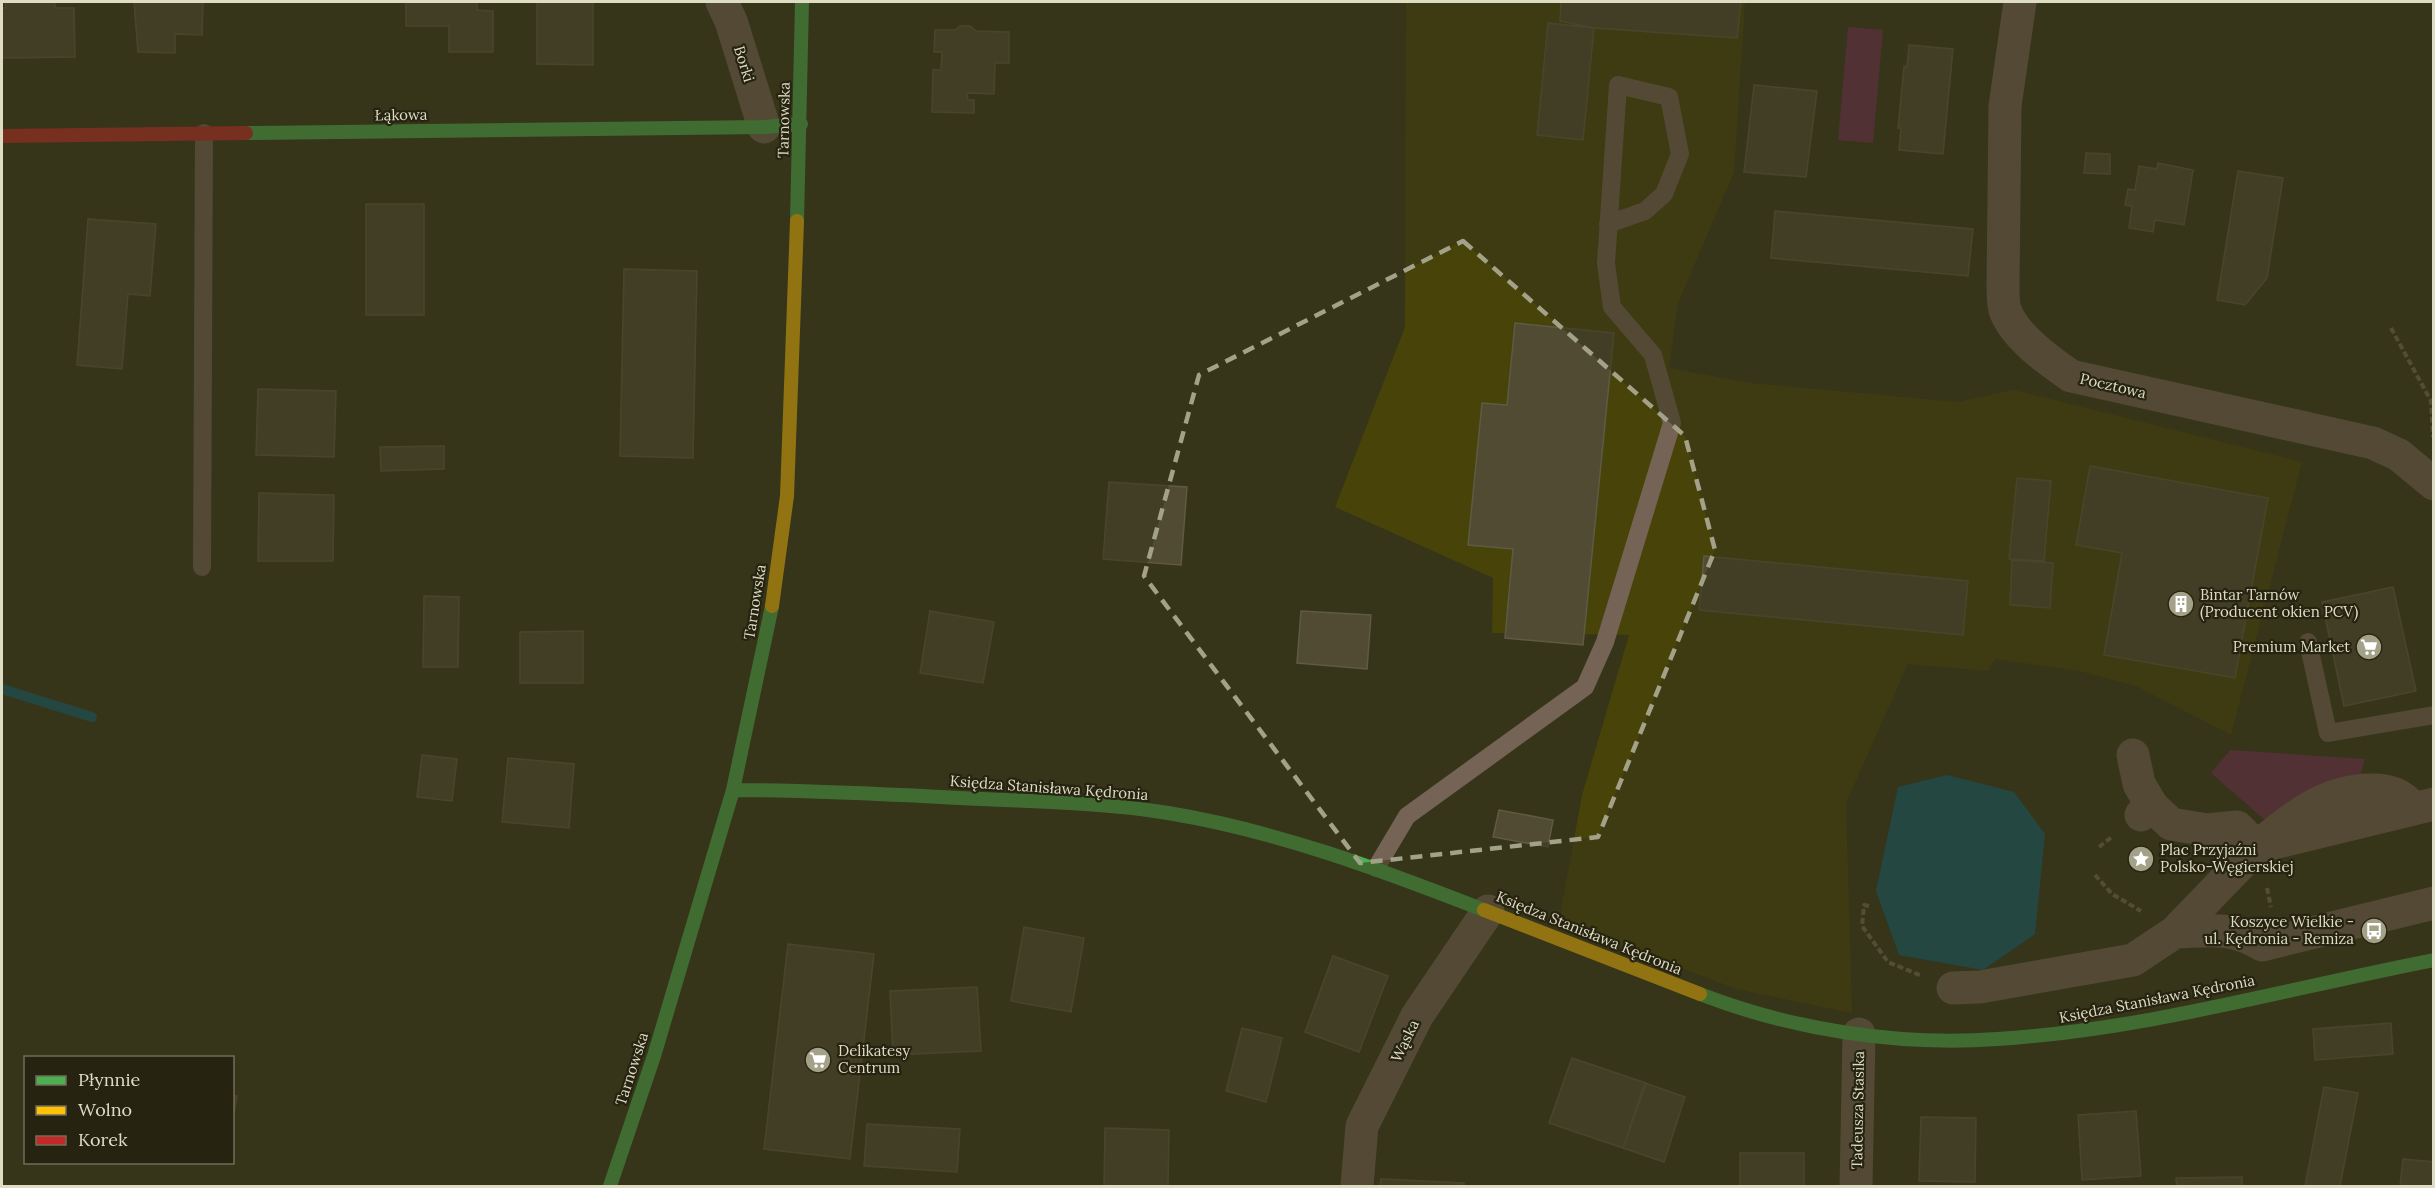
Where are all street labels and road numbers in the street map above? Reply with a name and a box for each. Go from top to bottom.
street label: Borki [730,43,759,84]
street label: Tarnowska [773,82,794,158]
street label: Łąkowa [374,105,428,124]
street label: Pocztowa [2078,369,2148,402]
street label: Tarnowska [739,563,770,641]
street label: Księdza Stanisława Kędronia [949,771,1149,804]
street label: Księdza Stanisława Kędronia [1493,886,1685,979]
street label: Księdza Stanisława Kędronia [2057,970,2257,1027]
street label: Wąska [1386,1016,1423,1065]
street label: Tarnowska [611,1030,652,1108]
street label: Tadeusza Stasika [1847,1050,1868,1169]

